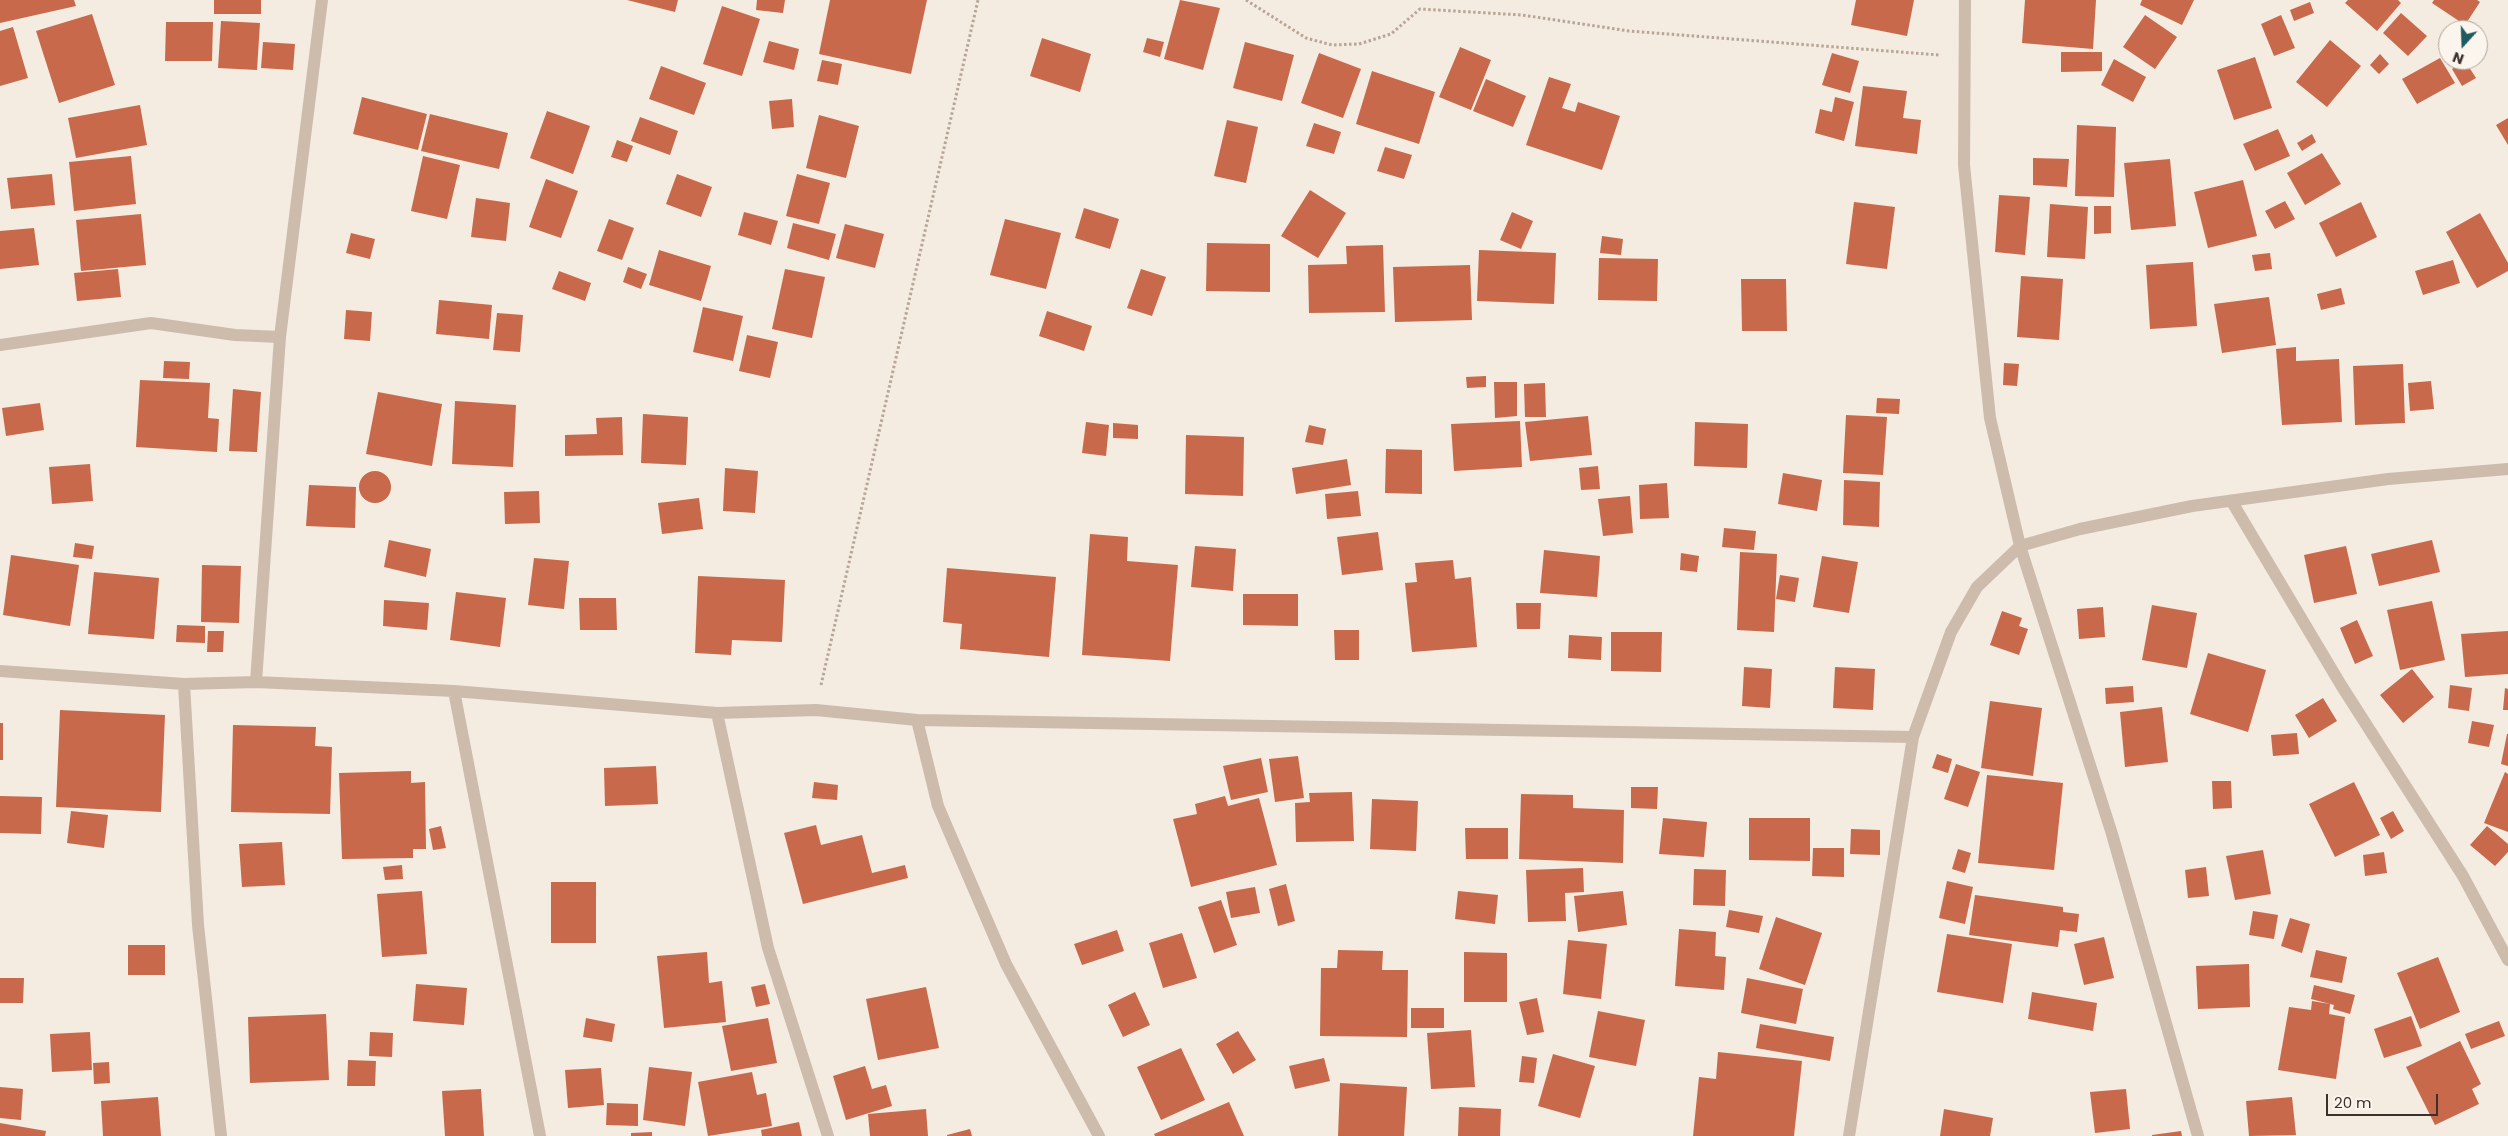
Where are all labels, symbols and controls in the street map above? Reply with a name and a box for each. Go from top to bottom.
north arrow [2438,20,2488,70]
text: N [2450,47,2467,69]
scale bar [2328,1084,2440,1116]
text: 20 m [2334,1092,2372,1113]

